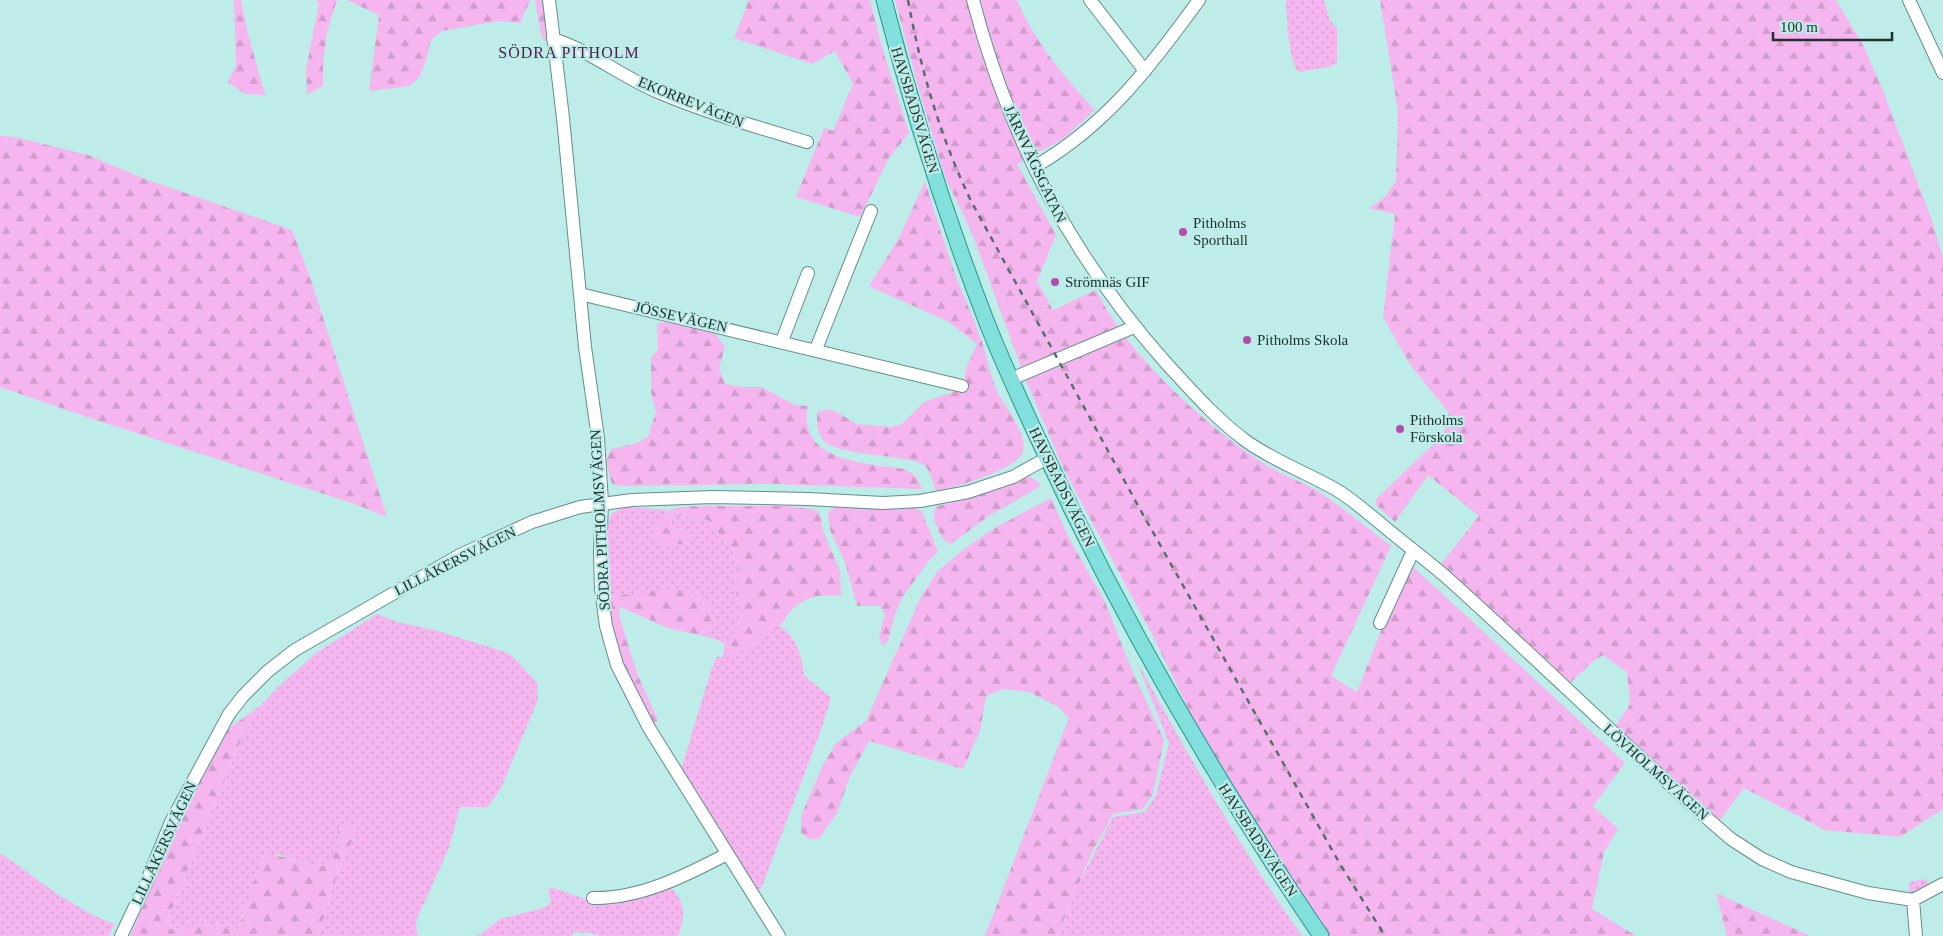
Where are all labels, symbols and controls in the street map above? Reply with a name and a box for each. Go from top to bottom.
scale bar [1773,10,1892,42]
text: 100 m [1780,19,1818,35]
district label: SÖDRA PITHOLM [498,44,640,61]
street label: HAVSBADSVÄGEN [888,45,942,175]
street label: EKORREVÄGEN [636,74,746,131]
street label: JÄRNVÄGSGATAN [1001,103,1069,226]
place label: Pitholms Sporthall [1193,215,1248,248]
marker: Pitholms Sporthall [1177,226,1189,238]
place label: Strömnäs GIF [1065,274,1150,290]
marker: Strömnäs GIF [1049,276,1061,288]
street label: JÖSSEVÄGEN [633,299,729,336]
place label: Pitholms Skola [1257,332,1349,348]
marker: Pitholms Skola [1241,334,1253,346]
place label: Pitholms Förskola [1410,412,1464,445]
marker: Pitholms Förskola [1394,423,1406,435]
street label: HAVSBADSVÄGEN [1026,424,1098,550]
street label: SÖDRA PITHOLMSVÄGEN [587,429,613,611]
street label: LILLÅKERSVÄGEN [392,523,519,599]
street label: LÖVHOLMSVÄGEN [1600,721,1712,824]
street label: LILLÅKERSVÄGEN [128,779,200,907]
street label: HAVSBADSVÄGEN [1216,781,1301,900]

